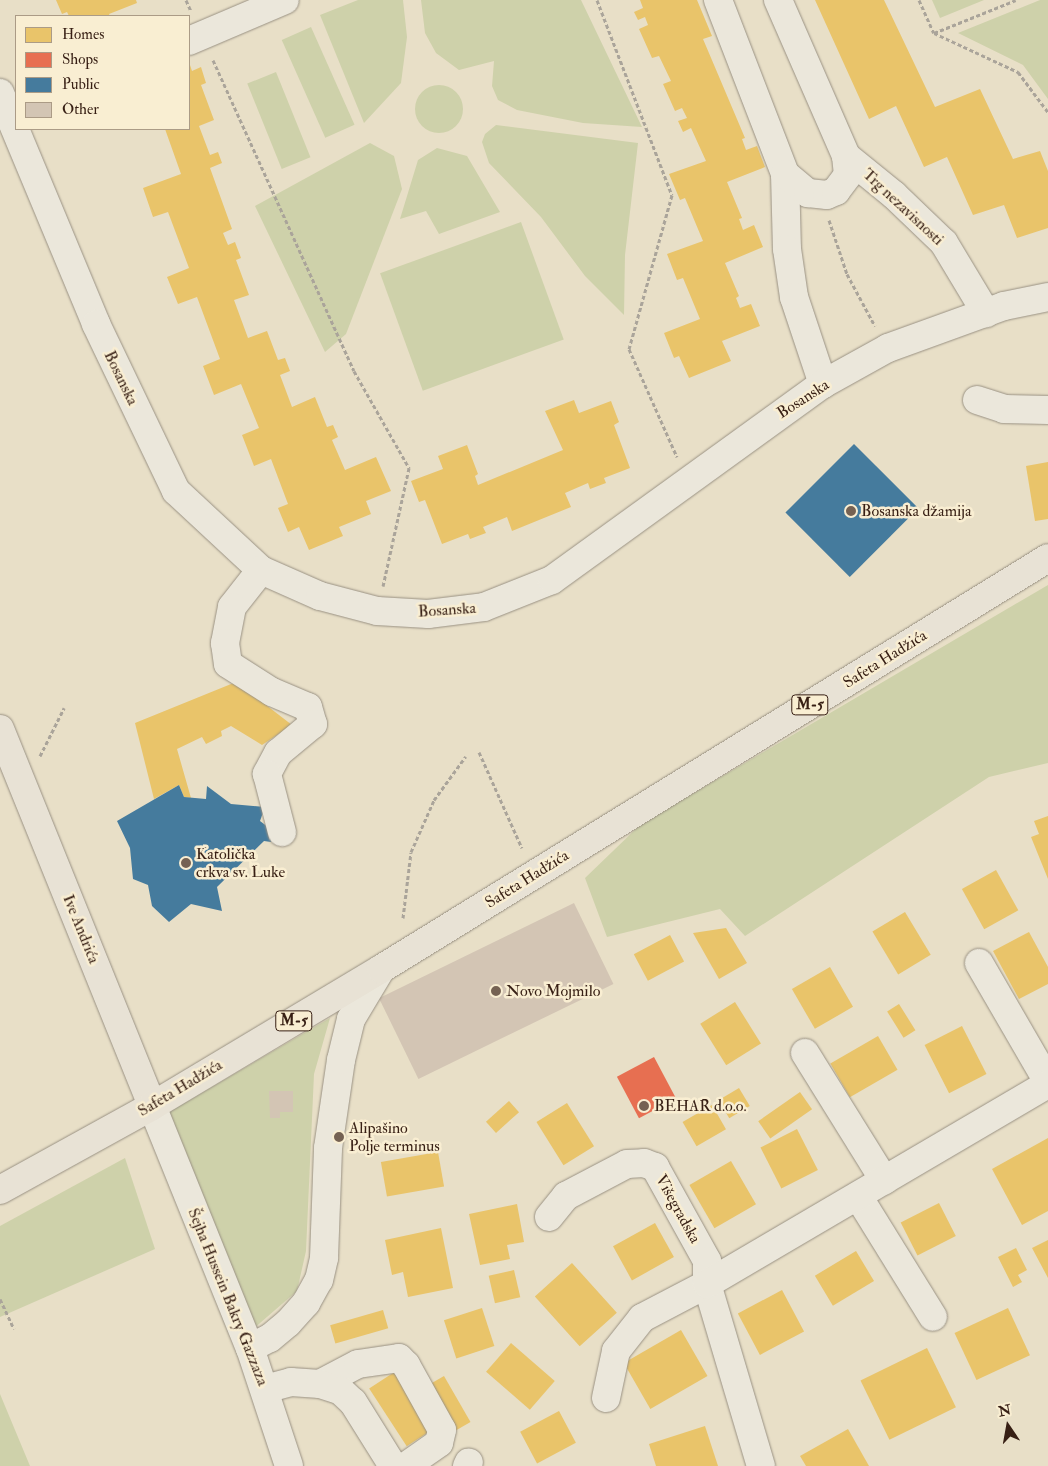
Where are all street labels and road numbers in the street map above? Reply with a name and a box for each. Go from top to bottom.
street label: Trg nezavisnosti [859,165,947,249]
street label: Bosanska [100,348,142,408]
street label: Bosanska [773,375,833,423]
street label: Bosanska [417,598,477,622]
street label: Safeta Hadžića [840,626,930,692]
road number: M-5 [791,692,829,718]
street label: Safeta Hadžića [482,846,572,912]
street label: Ive Andrića [59,892,103,966]
road number: M-5 [275,1008,313,1034]
street label: Safeta Hadžića [134,1055,226,1121]
street label: Višegradska [651,1171,705,1247]
street label: Šejha Hussein Bakry Gazzaza [184,1205,272,1389]

